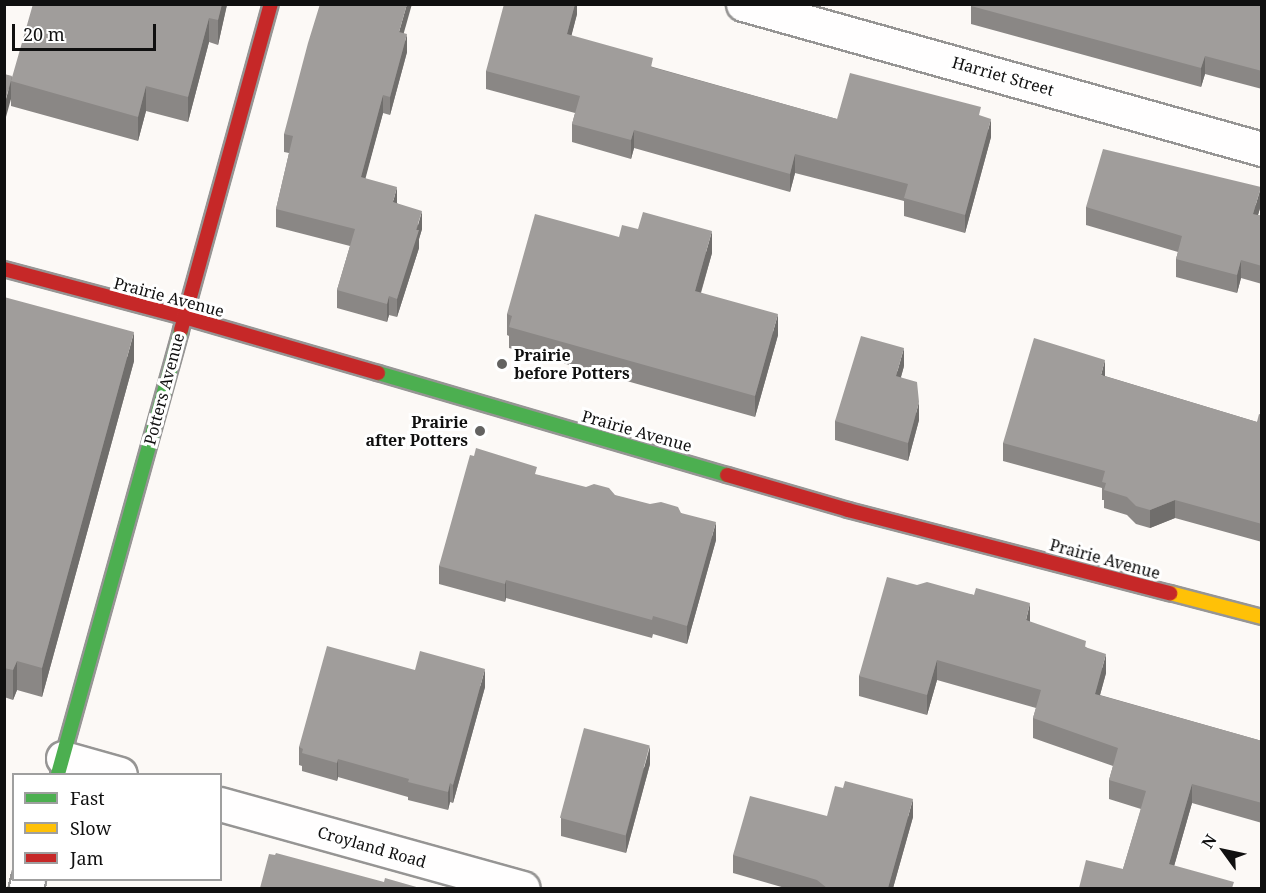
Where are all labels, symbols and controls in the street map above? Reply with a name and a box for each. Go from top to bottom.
scale bar [15,12,159,50]
text: 20 m [23,22,65,46]
street label: Harriet Street [950,52,1056,100]
street label: Prairie Avenue [112,273,226,321]
street label: Potters Avenue [140,331,188,447]
place label: Prairie before Potters [514,345,630,383]
marker: Prairie before Potters [495,357,509,371]
street label: Prairie Avenue [580,406,694,456]
place label: Prairie after Potters [366,412,468,450]
marker: Prairie after Potters [473,424,487,438]
street label: Prairie Avenue [1048,535,1162,583]
legend [12,773,222,881]
text: Fast [70,786,105,810]
text: Slow [70,816,111,840]
north arrow [1194,821,1254,881]
street label: Croyland Road [315,822,429,872]
text: N [1196,830,1222,852]
text: Jam [70,846,104,870]

